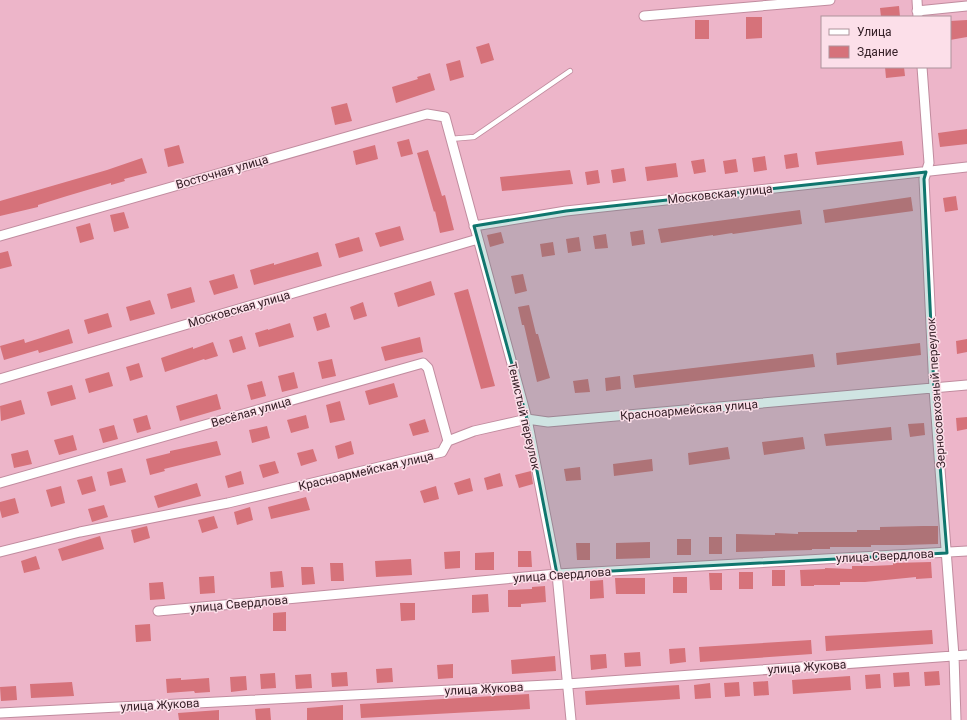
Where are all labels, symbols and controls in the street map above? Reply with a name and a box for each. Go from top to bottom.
legend [821,16,951,68]
text: Улица [857,25,892,39]
text: Здание [857,45,898,59]
street label: Восточная улица [174,152,270,192]
street label: Московская улица [667,182,773,206]
street label: Московская улица [186,288,292,330]
street label: Зерносовхозный переулок [924,317,948,469]
street label: Тенистый переулок [505,361,543,472]
street label: Весёлая улица [209,394,293,430]
street label: Красноармейская улица [620,397,758,423]
street label: Красноармейская улица [297,449,435,493]
street label: улица Свердлова [836,546,934,566]
street label: улица Свердлова [513,565,611,585]
street label: улица Свердлова [190,593,288,615]
street label: улица Жукова [767,657,847,677]
street label: улица Жукова [444,680,524,698]
street label: улица Жукова [120,696,200,714]

